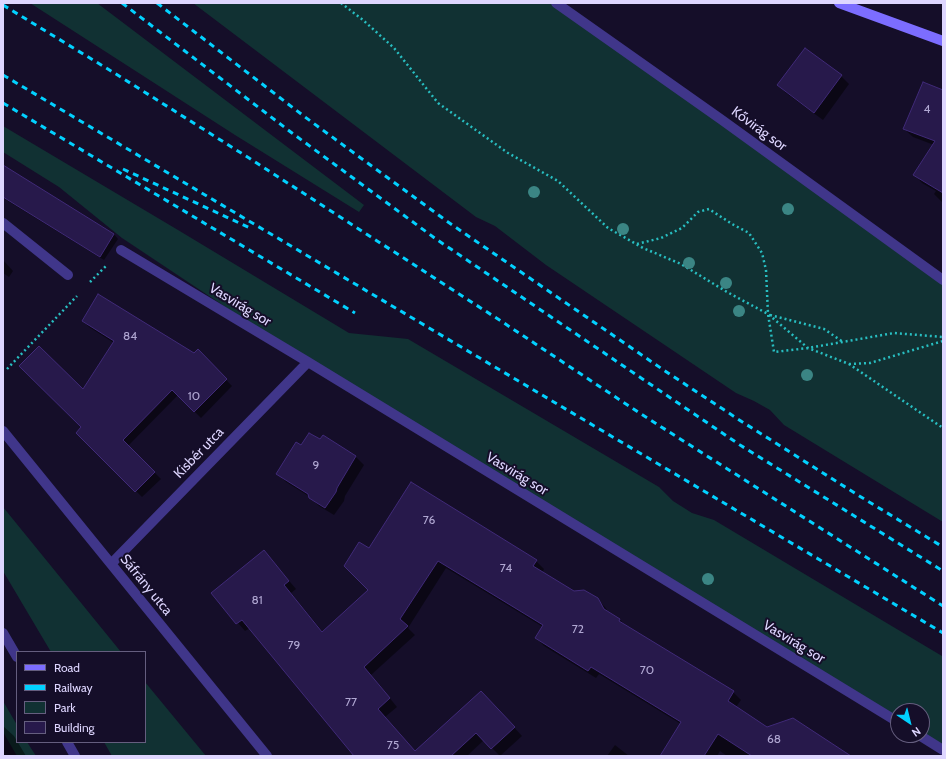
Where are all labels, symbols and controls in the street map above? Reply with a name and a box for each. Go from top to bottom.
house number: 4 [924,102,930,116]
street label: Kővirág sor [728,103,790,155]
street label: Vasvirág sor [206,280,274,330]
house number: 84 [123,329,137,343]
house number: 10 [188,389,200,403]
street label: Kisbér utca [171,424,227,482]
street label: Vasvirág sor [483,449,551,499]
house number: 9 [313,458,319,472]
house number: 76 [423,513,435,527]
street label: Sáfrány utca [116,551,176,619]
house number: 74 [500,561,512,575]
house number: 81 [251,593,263,607]
street label: Vasvirág sor [760,617,828,667]
house number: 72 [572,622,584,636]
house number: 79 [288,638,300,652]
legend [16,651,146,743]
text: Road [54,660,80,675]
house number: 70 [640,663,654,677]
text: Railway [54,680,92,695]
house number: 77 [345,695,357,709]
text: Park [54,700,76,715]
north arrow [890,703,930,743]
text: Building [54,720,95,735]
text: N [909,724,924,740]
house number: 68 [767,732,781,746]
house number: 75 [387,738,399,752]

